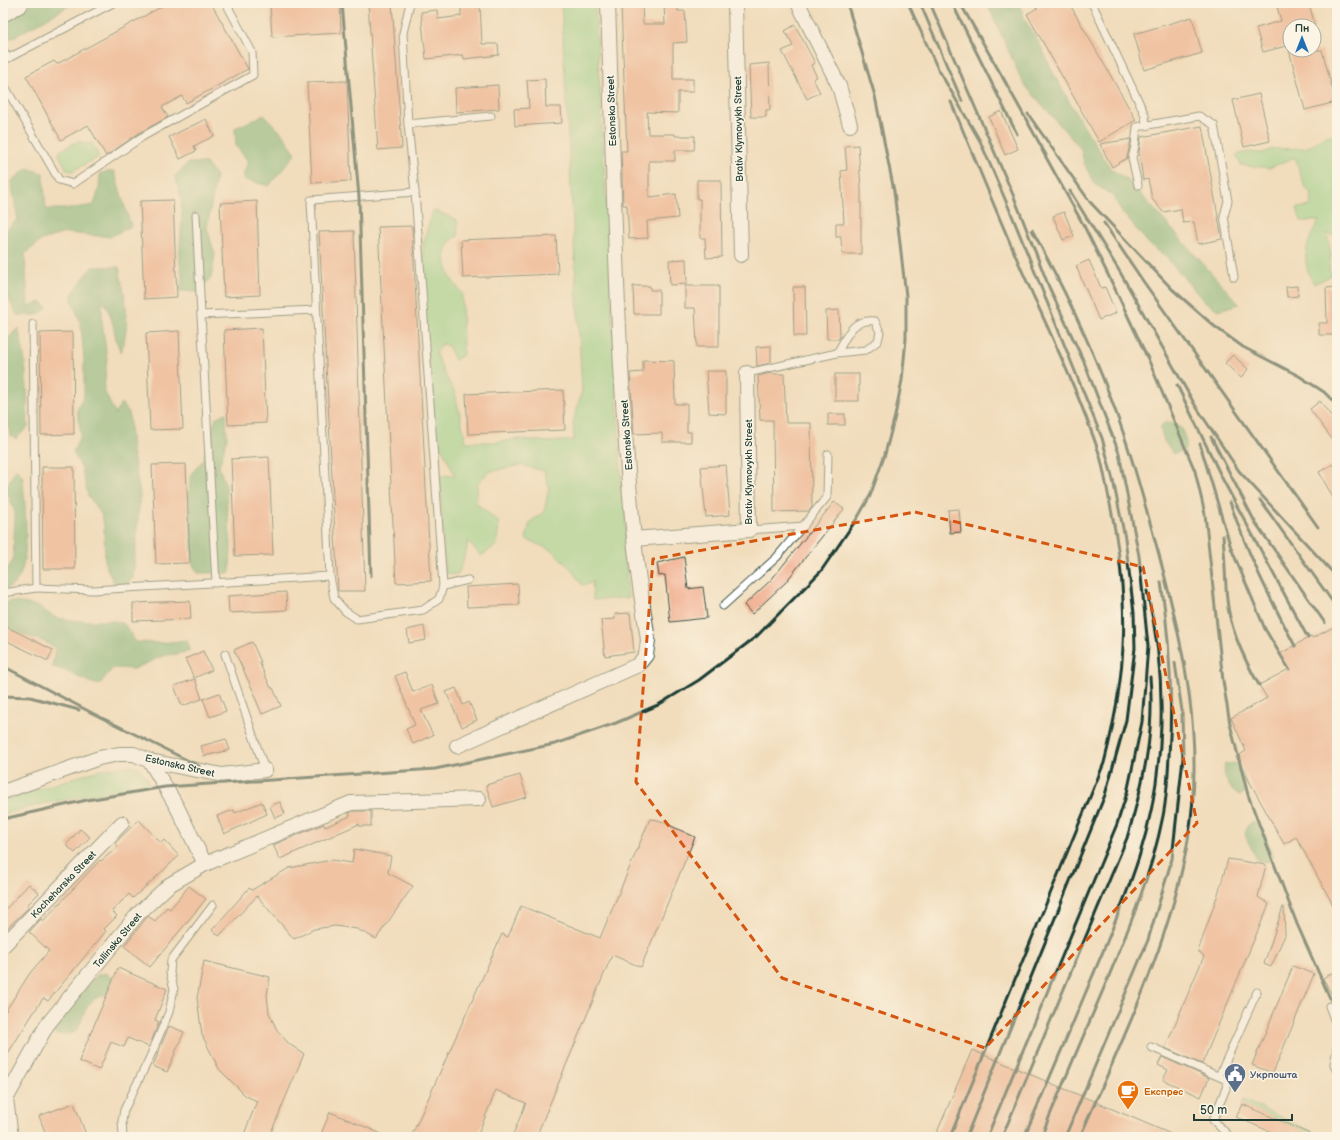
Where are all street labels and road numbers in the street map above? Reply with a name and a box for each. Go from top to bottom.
street label: Estonska Street [605,75,619,147]
street label: Brativ Klymovykh Street [732,76,746,182]
street label: Estonska Street [619,399,635,471]
street label: Brativ Klymovykh Street [743,419,755,525]
street label: Estonska Street [144,752,216,780]
street label: Kocheharska Street [29,849,99,921]
street label: Tallinska Street [91,911,144,971]

